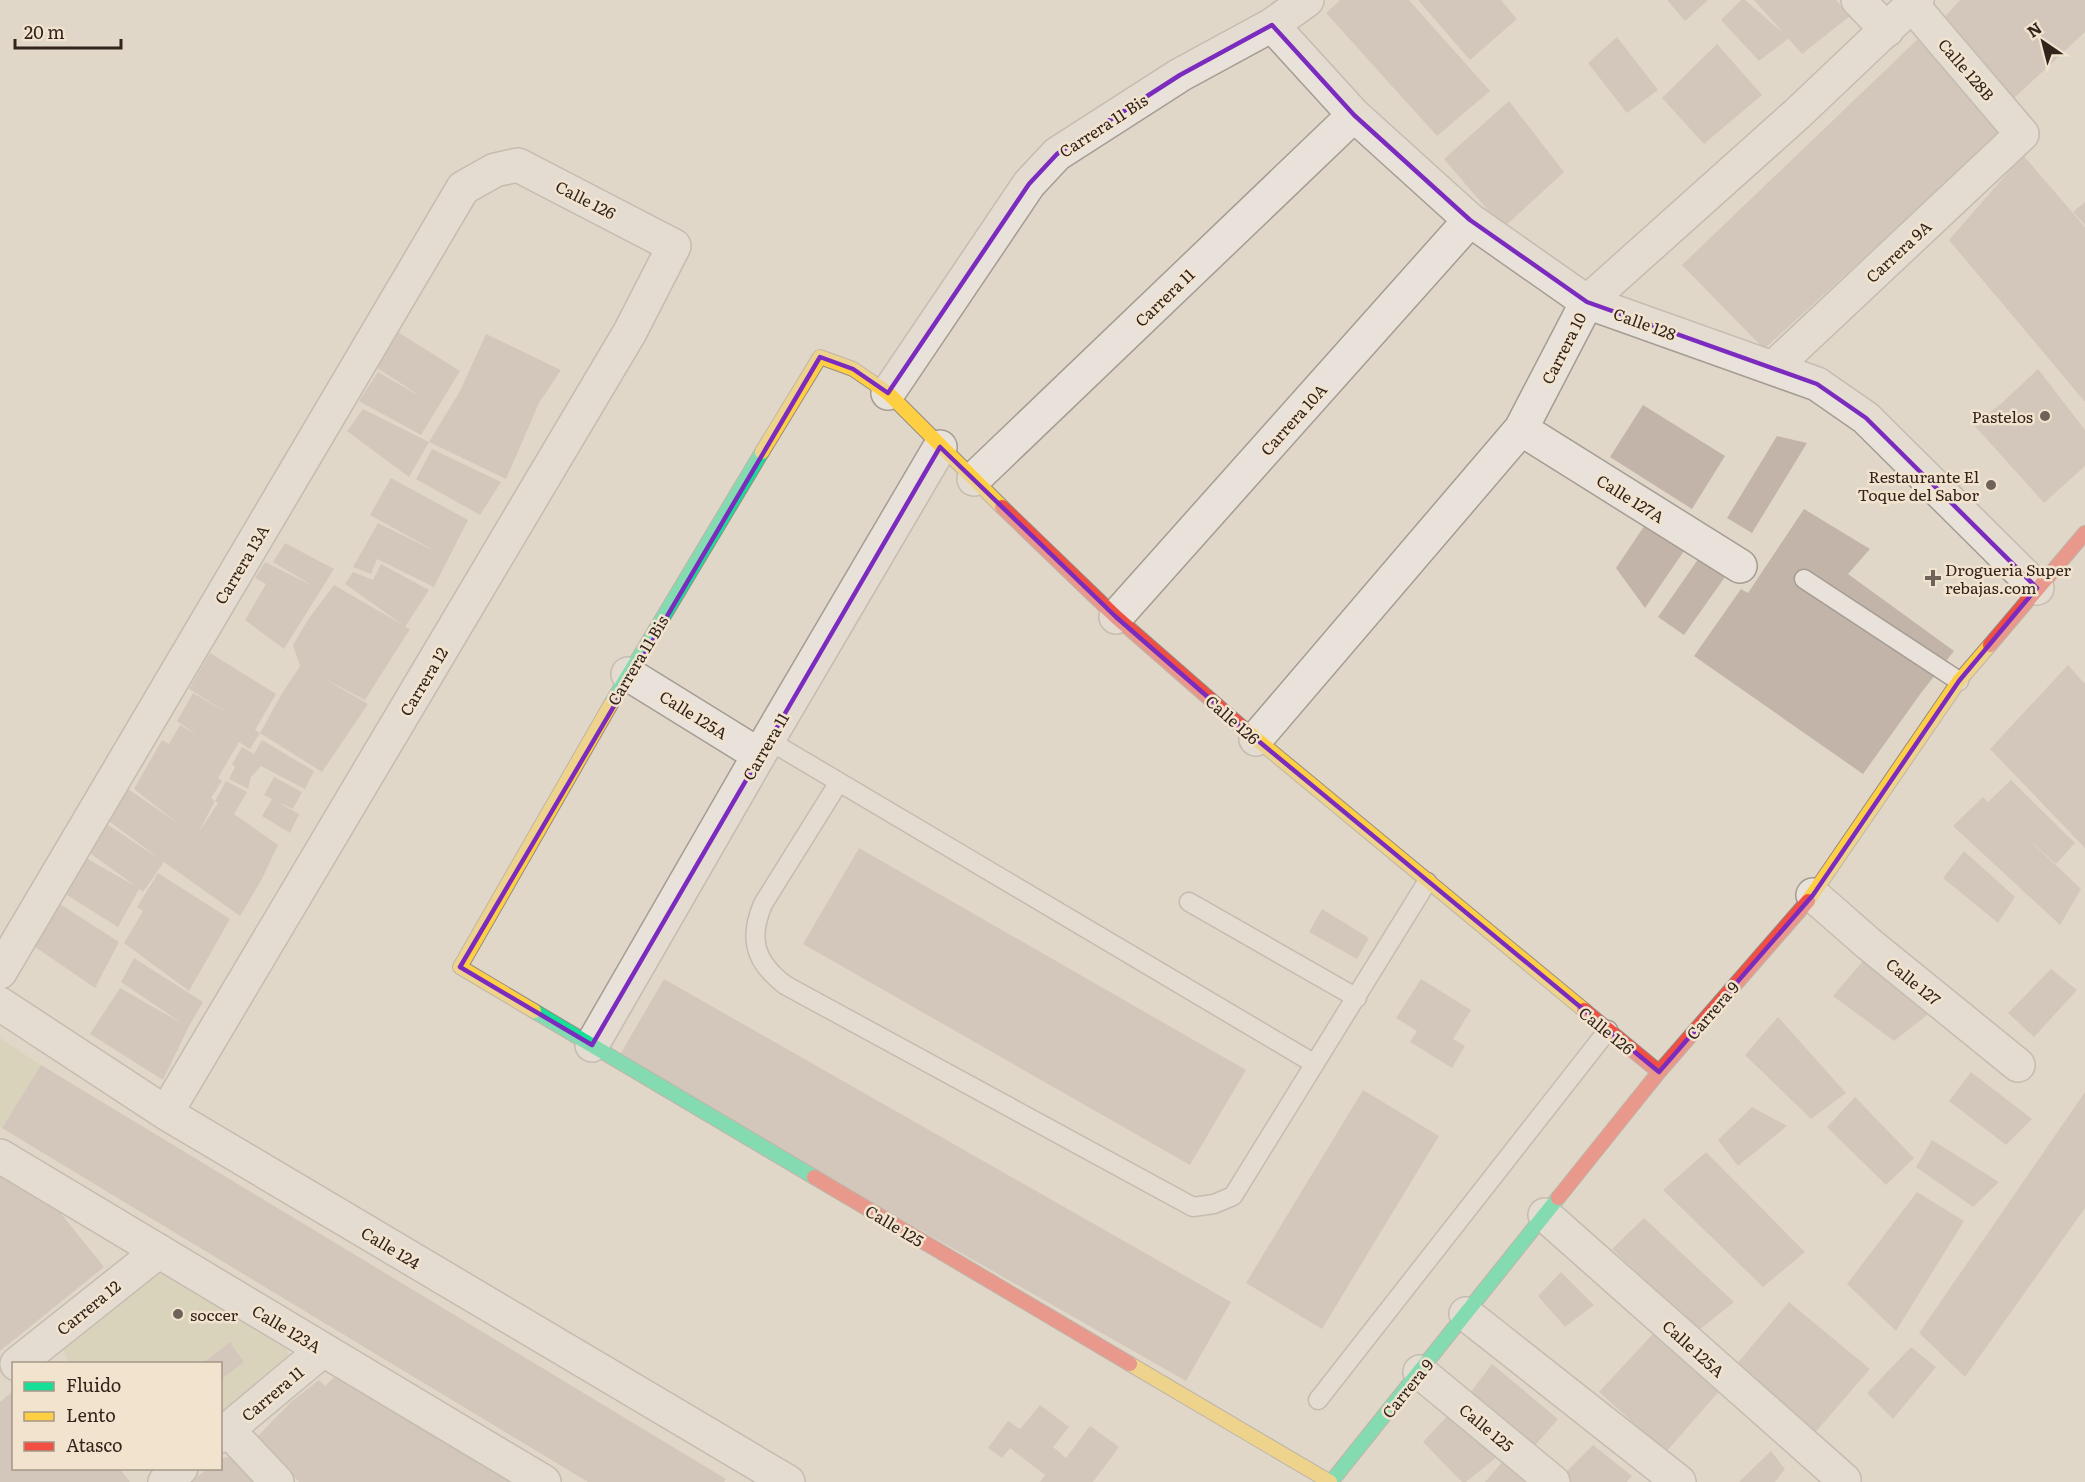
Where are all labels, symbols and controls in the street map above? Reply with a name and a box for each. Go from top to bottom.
scale bar [15,12,122,50]
north arrow [2013,12,2073,72]
text: N [2021,15,2046,43]
text: 20 m [24,18,65,45]
street label: Calle 128B [1933,33,2001,105]
street label: Carrera 11 Bis [1054,87,1152,163]
street label: Calle 126 [552,174,621,225]
street label: Carrera 9A [1860,214,1936,288]
street label: Carrera 11 [1129,262,1200,332]
street label: Calle 128 [1610,301,1680,345]
street label: Carrera 10 [1535,308,1591,388]
street label: Carrera 10A [1254,378,1332,460]
place label: Pastelos [1972,404,2033,428]
marker: Pastelos [2038,409,2052,423]
place label: Restaurante El Toque del Sabor [1858,464,1979,506]
street label: Calle 127A [1592,468,1670,528]
marker: Restaurante El Toque del Sabor [1984,478,1998,492]
street label: Carrera 13A [208,519,274,608]
place label: Drogueria Super rebajas.com [1945,557,2072,599]
marker: Drogueria Super rebajas.com [1926,571,1940,585]
street label: Carrera 11 Bis [601,610,673,710]
street label: Carrera 12 [393,642,453,720]
street label: Calle 125A [655,684,733,744]
street label: Calle 126 [1201,689,1266,750]
street label: Carrera 11 [736,707,794,784]
street label: Calle 127 [1881,951,1947,1011]
street label: Carrera 9 [1680,976,1744,1044]
street label: Calle 126 [1574,1000,1640,1060]
street label: Calle 125 [861,1198,929,1252]
street label: Calle 124 [357,1220,425,1274]
street label: Carrera 12 [51,1274,125,1340]
street label: Calle 123A [248,1298,326,1358]
place label: soccer [190,1302,239,1326]
marker: soccer [171,1307,185,1321]
street label: Calle 125A [1658,1314,1731,1383]
street label: Carrera 9 [1376,1353,1438,1423]
street label: Carrera 11 [236,1359,309,1426]
legend [12,1362,222,1470]
text: Fluido [66,1371,121,1398]
street label: Calle 125 [1455,1397,1519,1457]
text: Lento [66,1401,116,1428]
text: Atasco [66,1431,123,1458]

